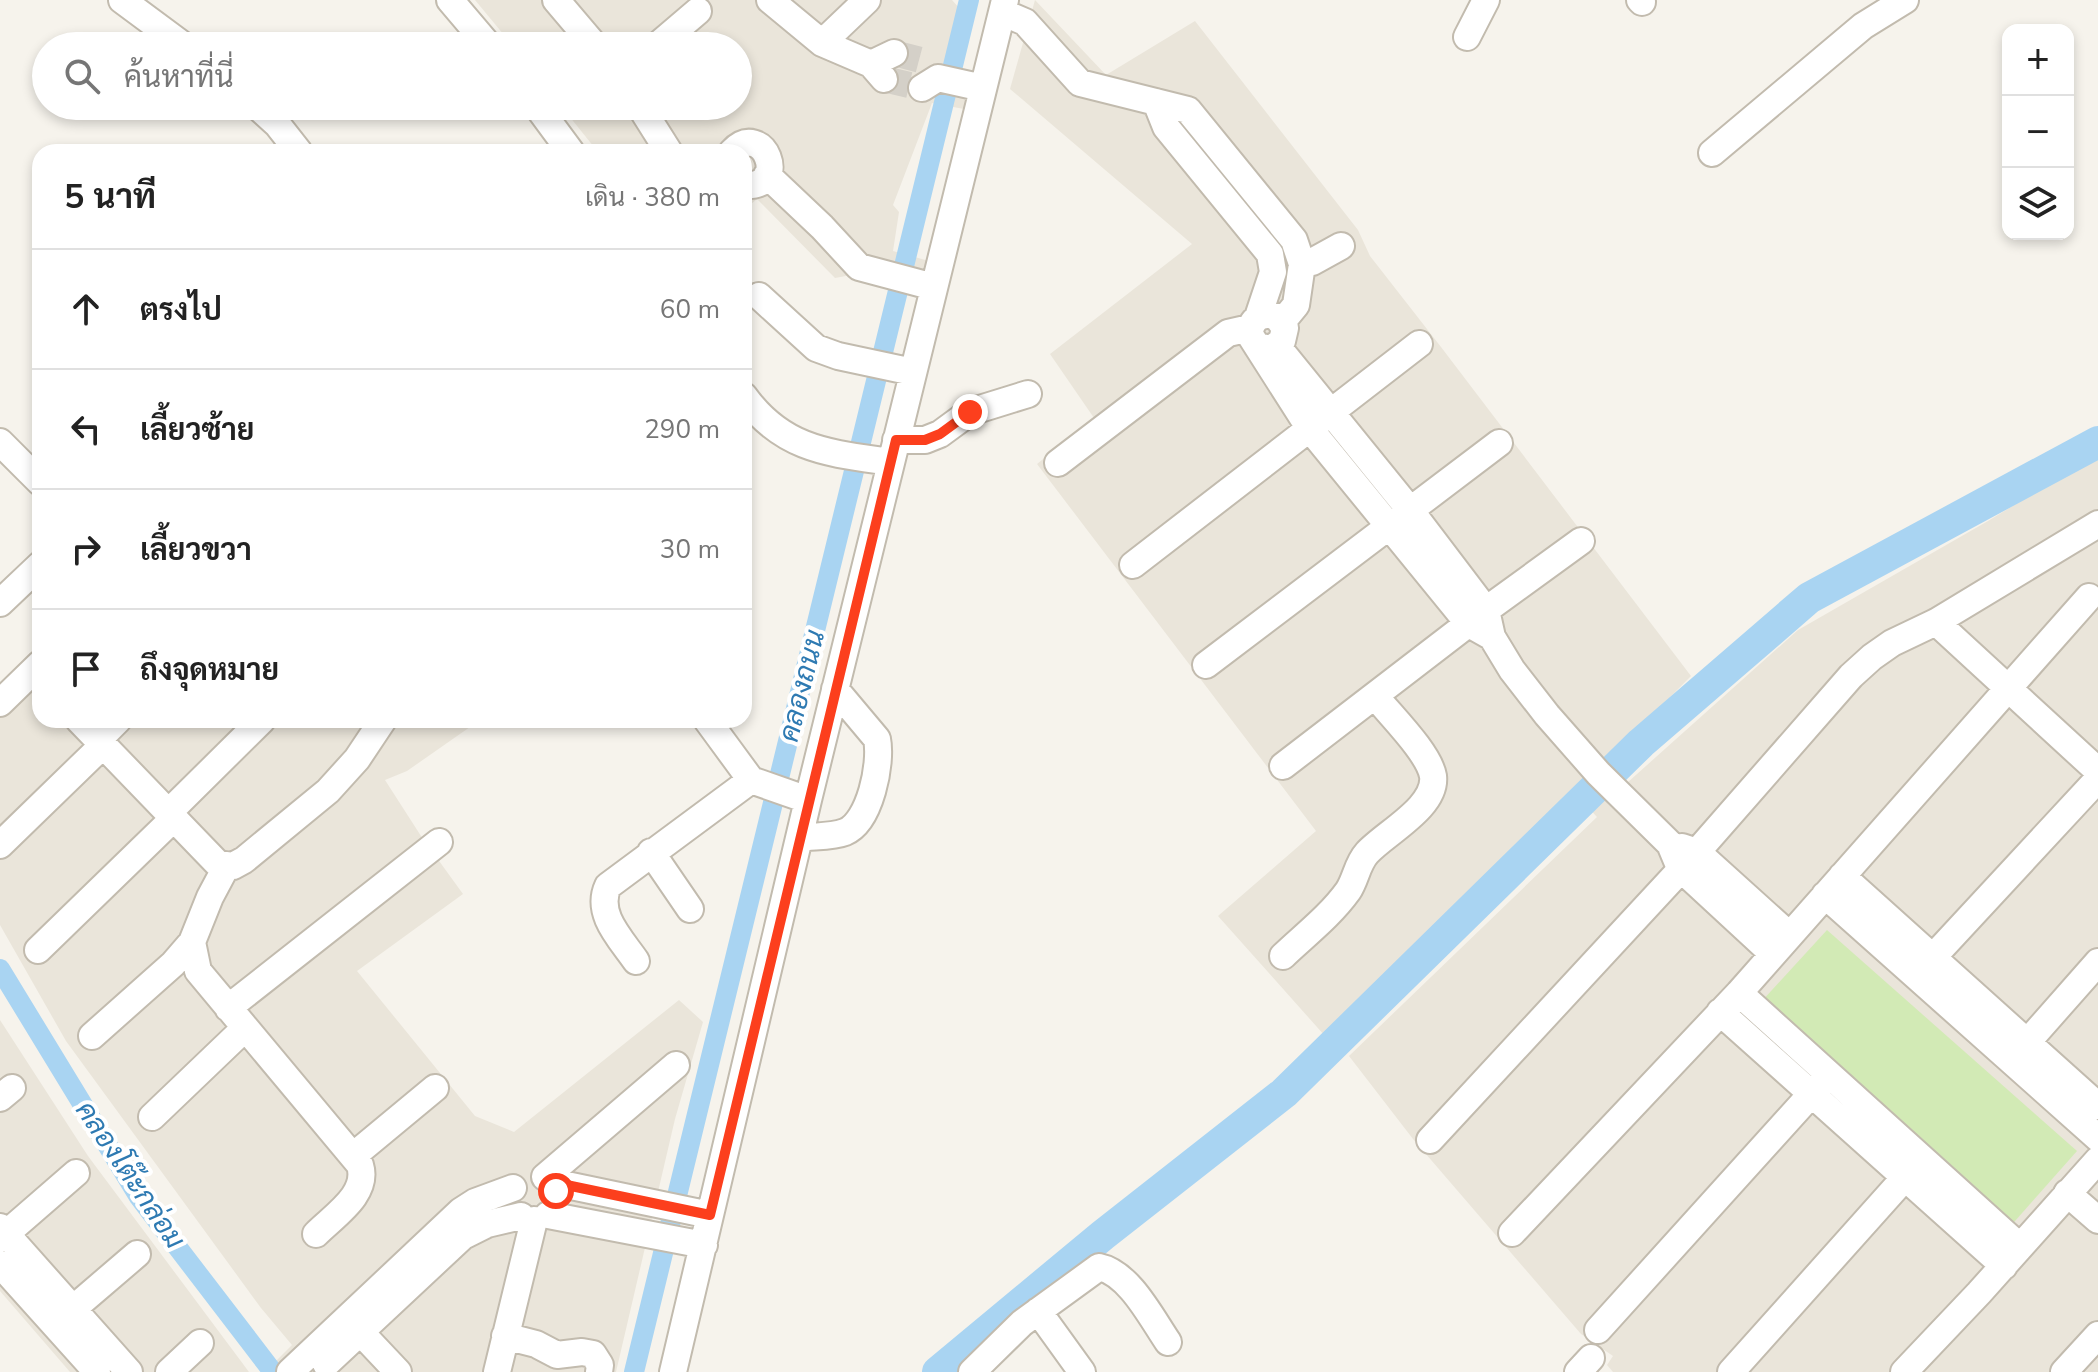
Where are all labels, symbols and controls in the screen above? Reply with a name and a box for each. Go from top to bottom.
map controls [2002,24,2074,240]
button: + [2002,24,2074,96]
search box [32,32,752,120]
icon: search [60,54,104,98]
text: ค้นหาที่นี่ [124,57,234,98]
button: − [2002,96,2074,168]
button: layers [2002,168,2074,240]
text: 5 นาที [64,174,156,220]
text: เดิน · 380 m [585,180,720,215]
icon: ahead [64,287,108,331]
text: ตรงไป [140,290,222,331]
text: 60 m [660,292,720,327]
route end [952,394,988,430]
icon: left [64,407,108,451]
text: เลี้ยวซ้าย [140,410,254,451]
text: 290 m [644,412,720,447]
icon: right [64,527,108,571]
text: เลี้ยวขวา [140,530,252,571]
text: 30 m [660,532,720,567]
water label: คลองถนน [770,626,834,746]
icon: arrive [64,647,108,691]
text: ถึงจุดหมาย [140,650,279,691]
water label: คลองโต๊ะกล่อม [66,1093,194,1256]
route start [538,1173,574,1209]

